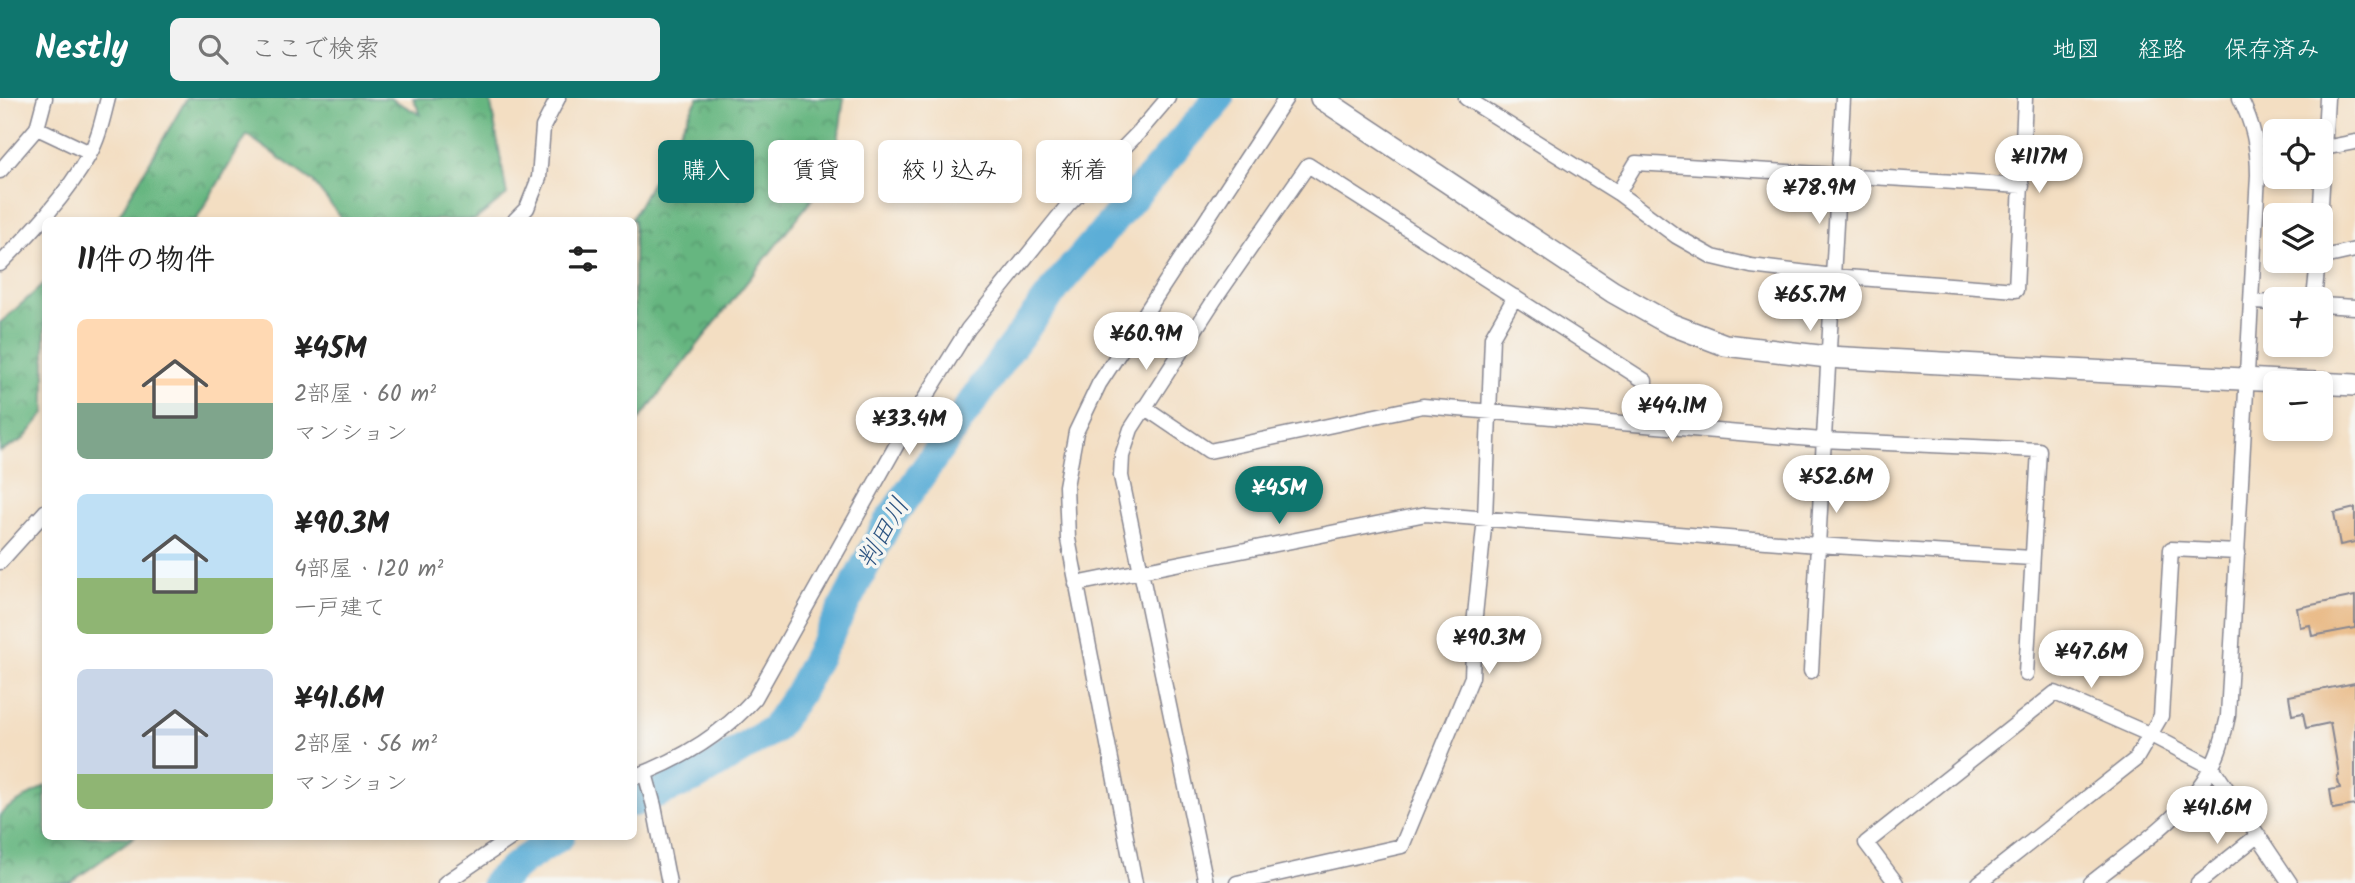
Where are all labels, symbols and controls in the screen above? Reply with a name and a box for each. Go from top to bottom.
search box [170,18,660,81]
text: Nestly [35,23,128,76]
text: ここで検索 [250,29,380,71]
icon: search [194,30,232,68]
text: 地図 [2052,31,2100,70]
text: 経路 [2138,31,2186,70]
text: 保存済み [2224,31,2320,70]
map controls [2263,119,2333,441]
button: locate [2263,119,2333,189]
pin: ¥117M [1990,136,2088,195]
chip: 購入 [658,140,754,203]
chip: 賃貸 [768,140,864,203]
chip: 絞り込み [878,140,1022,203]
chip: 新着 [1036,140,1132,203]
text: ¥117M [2011,140,2067,176]
pin: ¥78.9M [1762,166,1876,226]
text: ¥78.9M [1782,171,1856,207]
button: layers [2263,203,2333,273]
text: 11件の物件 [77,237,215,285]
icon: filters [564,240,602,278]
pin: ¥65.7M [1753,274,1867,333]
text: ¥65.7M [1774,278,1846,314]
button: + [2263,287,2333,357]
pin: ¥60.9M [1089,313,1203,372]
text: ¥60.9M [1110,317,1182,353]
text: ¥45M [294,326,367,374]
icon: home [133,347,217,431]
button: − [2263,371,2333,441]
text: 2部屋 · 60 m² [294,377,436,413]
pin: ¥44.1M [1615,384,1729,444]
text: ¥44.1M [1637,389,1707,425]
pin: ¥33.4M [852,398,966,457]
text: ¥33.4M [872,402,946,438]
text: マンション [294,416,408,452]
pin: ¥52.6M [1779,456,1893,515]
text: ¥52.6M [1799,460,1873,496]
pin: ¥45M [1238,466,1320,526]
text: ¥45M [1251,471,1307,507]
water label: 判田川 [846,490,922,578]
text: ¥90.3M [294,501,389,549]
icon: home [133,522,217,606]
text: 4部屋 · 120 m² [294,552,443,588]
text: 一戸建て [294,591,386,627]
pin: ¥90.3M [1432,616,1546,676]
text: ¥90.3M [1452,621,1526,657]
pin: ¥47.6M [2034,630,2148,690]
text: ¥47.6M [2055,635,2127,671]
text: ¥41.6M [294,676,384,724]
icon: home [133,697,217,781]
text: 2部屋 · 56 m² [294,727,437,763]
text: マンション [294,766,408,802]
pin: ¥41.6M [2160,786,2274,846]
text: ¥41.6M [2183,791,2251,827]

